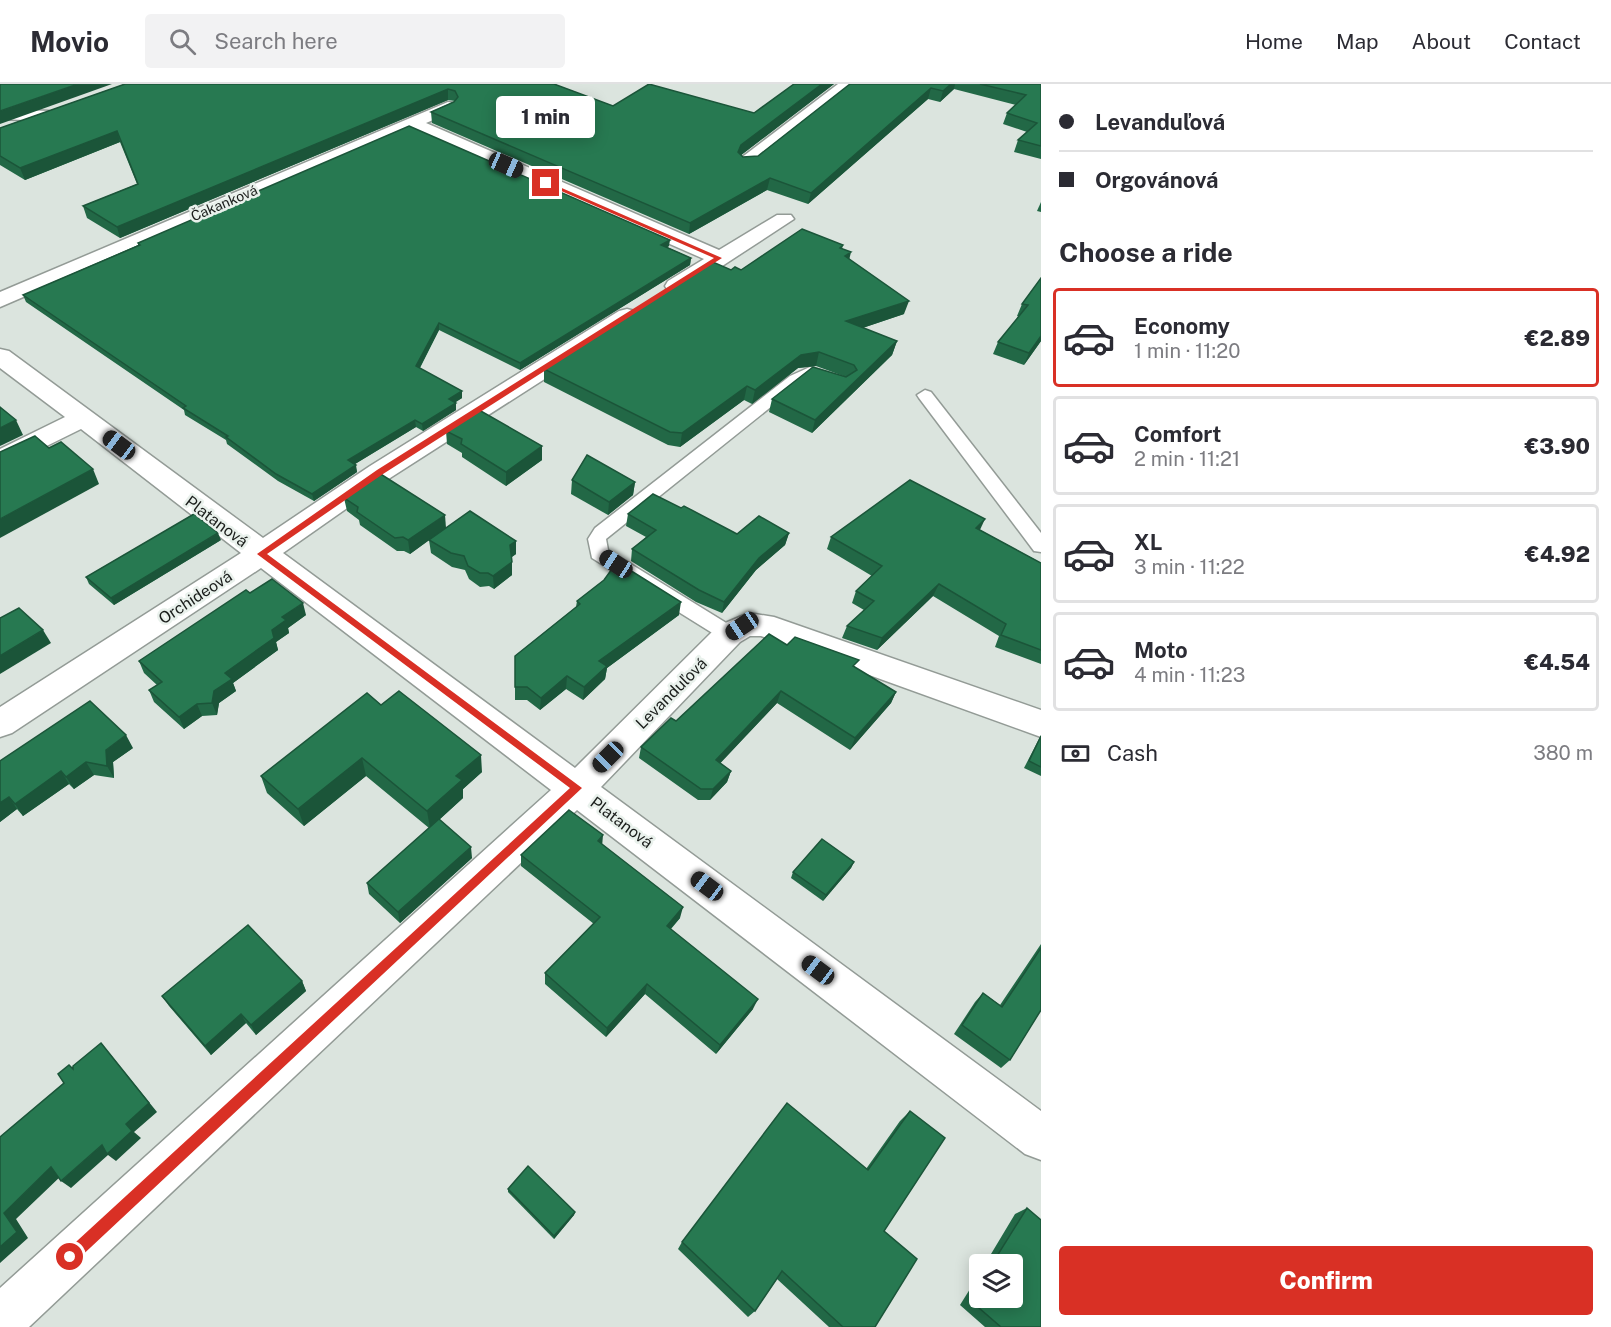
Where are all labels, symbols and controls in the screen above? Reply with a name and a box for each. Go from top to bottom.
search box [145,14,565,68]
text: Movio [30,25,109,58]
icon: search [166,25,199,58]
text: Search here [214,28,338,54]
text: Home [1245,29,1303,54]
text: Map [1336,29,1379,54]
text: About [1412,29,1471,54]
text: Contact [1504,29,1581,54]
callout: 1 min [496,96,596,138]
text: 1 min [521,105,570,129]
text: Levanduľová [1095,109,1225,135]
car [486,149,526,181]
text: Orgovánová [1095,167,1219,193]
route end [532,169,559,196]
street label: Čakanková [188,181,260,224]
text: Choose a ride [1059,236,1233,268]
icon: car [1062,311,1116,365]
text: Economy [1134,313,1230,339]
text: €2.89 [1525,325,1590,351]
text: 1 min · 11:20 [1134,339,1240,363]
icon: car [1062,419,1116,473]
text: Comfort [1134,421,1221,447]
car [99,427,139,463]
text: €3.90 [1524,433,1590,459]
text: 2 min · 11:21 [1134,447,1240,471]
street label: Platanová [182,492,252,551]
icon: car [1062,527,1116,581]
text: XL [1134,529,1162,555]
text: €4.92 [1525,541,1590,567]
car [596,547,636,581]
text: 3 min · 11:22 [1134,555,1245,579]
street label: Orchideová [155,567,236,628]
car [722,608,762,644]
icon: car [1062,635,1116,689]
text: Moto [1134,637,1188,663]
text: €4.54 [1524,649,1590,675]
street label: Levanduľová [632,654,711,733]
text: 4 min · 11:23 [1134,663,1245,687]
icon: cash [1059,737,1092,770]
car [589,738,627,776]
text: Cash [1107,740,1158,766]
text: 380 m [1533,741,1593,765]
street label: Platanová [587,793,657,852]
car [687,868,727,904]
car [798,952,838,988]
route start [56,1243,83,1270]
button: Confirm [1059,1246,1593,1315]
map controls [969,1254,1023,1308]
button: layers [969,1254,1023,1308]

